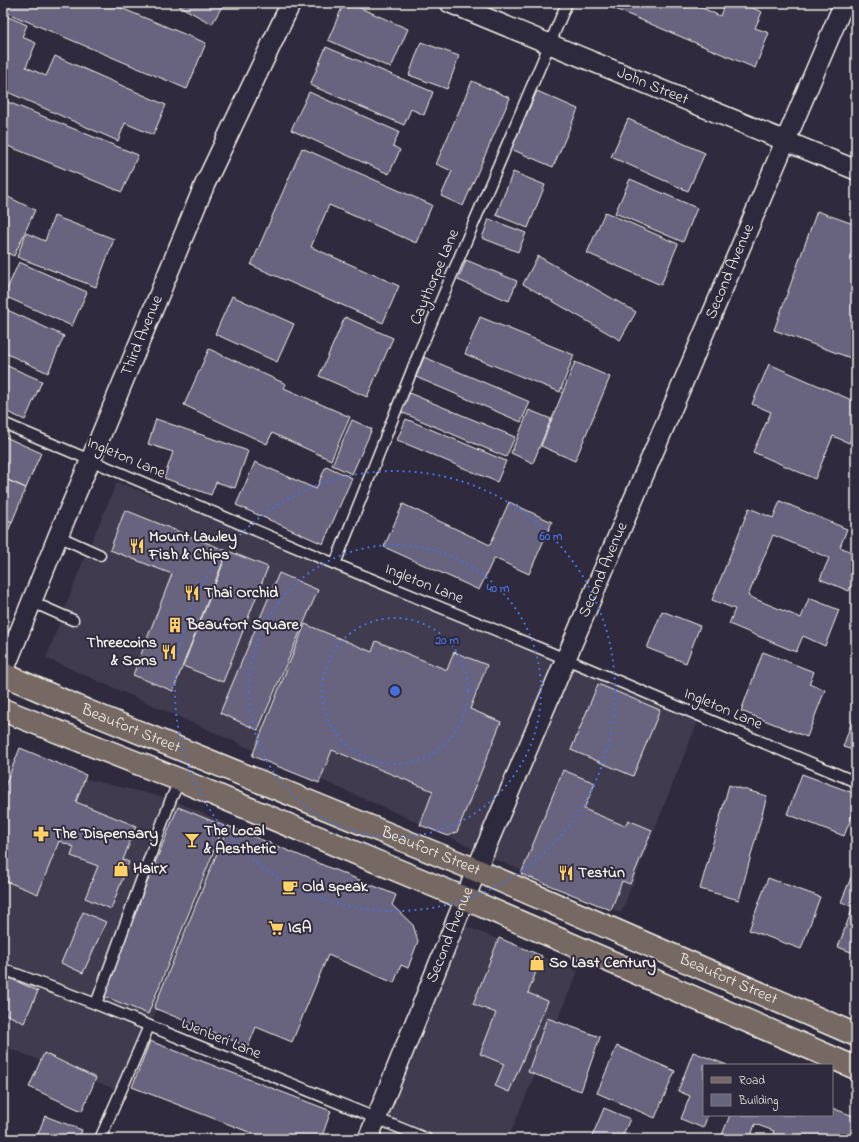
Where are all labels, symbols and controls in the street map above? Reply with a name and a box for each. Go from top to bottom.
street label: John Street [613,61,693,112]
street label: Second Avenue [699,219,761,323]
street label: Caythorpe Lane [404,225,466,329]
street label: Third Avenue [115,291,170,380]
street label: Ingleton Lane [83,431,170,486]
street label: Second Avenue [573,518,635,621]
place label: Mount Lawley Fish & Chips [148,525,237,567]
text: 60 m [539,528,563,546]
restaurant icon: Mount Lawley Fish & Chips [128,537,146,555]
street label: Ingleton Lane [381,557,468,611]
text: 40 m [486,580,510,598]
place label: Thai Orchid [204,581,278,605]
restaurant icon: Thai Orchid [183,584,201,602]
place label: Beaufort Square [186,613,299,637]
building icon: Beaufort Square [166,616,184,634]
place label: Threecoins & Sons [87,631,157,673]
text: 20 m [434,632,459,650]
restaurant icon: Threecoins & Sons [160,643,178,661]
street label: Ingleton Lane [680,682,767,737]
centre of rings [388,684,402,698]
street label: Beaufort Street [76,697,185,760]
place label: The Local & Aesthetic [203,819,277,861]
street label: Beaufort Street [376,820,485,883]
place label: The Dispensary [53,822,158,847]
pharmacy icon: The Dispensary [32,825,50,843]
bar icon: The Local & Aesthetic [183,831,201,849]
place label: HairX [133,857,169,881]
shop icon: HairX [112,860,130,878]
place label: Testùn [578,861,625,885]
restaurant icon: Testùn [557,864,575,882]
place label: Old speak [302,875,369,899]
cafe icon: Old speak [281,878,299,896]
street label: Second Avenue [420,883,481,987]
place label: IGA [288,916,312,940]
supermarket icon: IGA [267,919,285,937]
street label: Beaufort Street [674,947,782,1012]
place label: So Last Century [549,951,656,976]
shop icon: So Last Century [528,954,546,972]
street label: Wenberi Lane [177,1012,265,1066]
legend [703,1064,833,1116]
text: Road [739,1072,765,1090]
text: Building [738,1092,778,1111]

